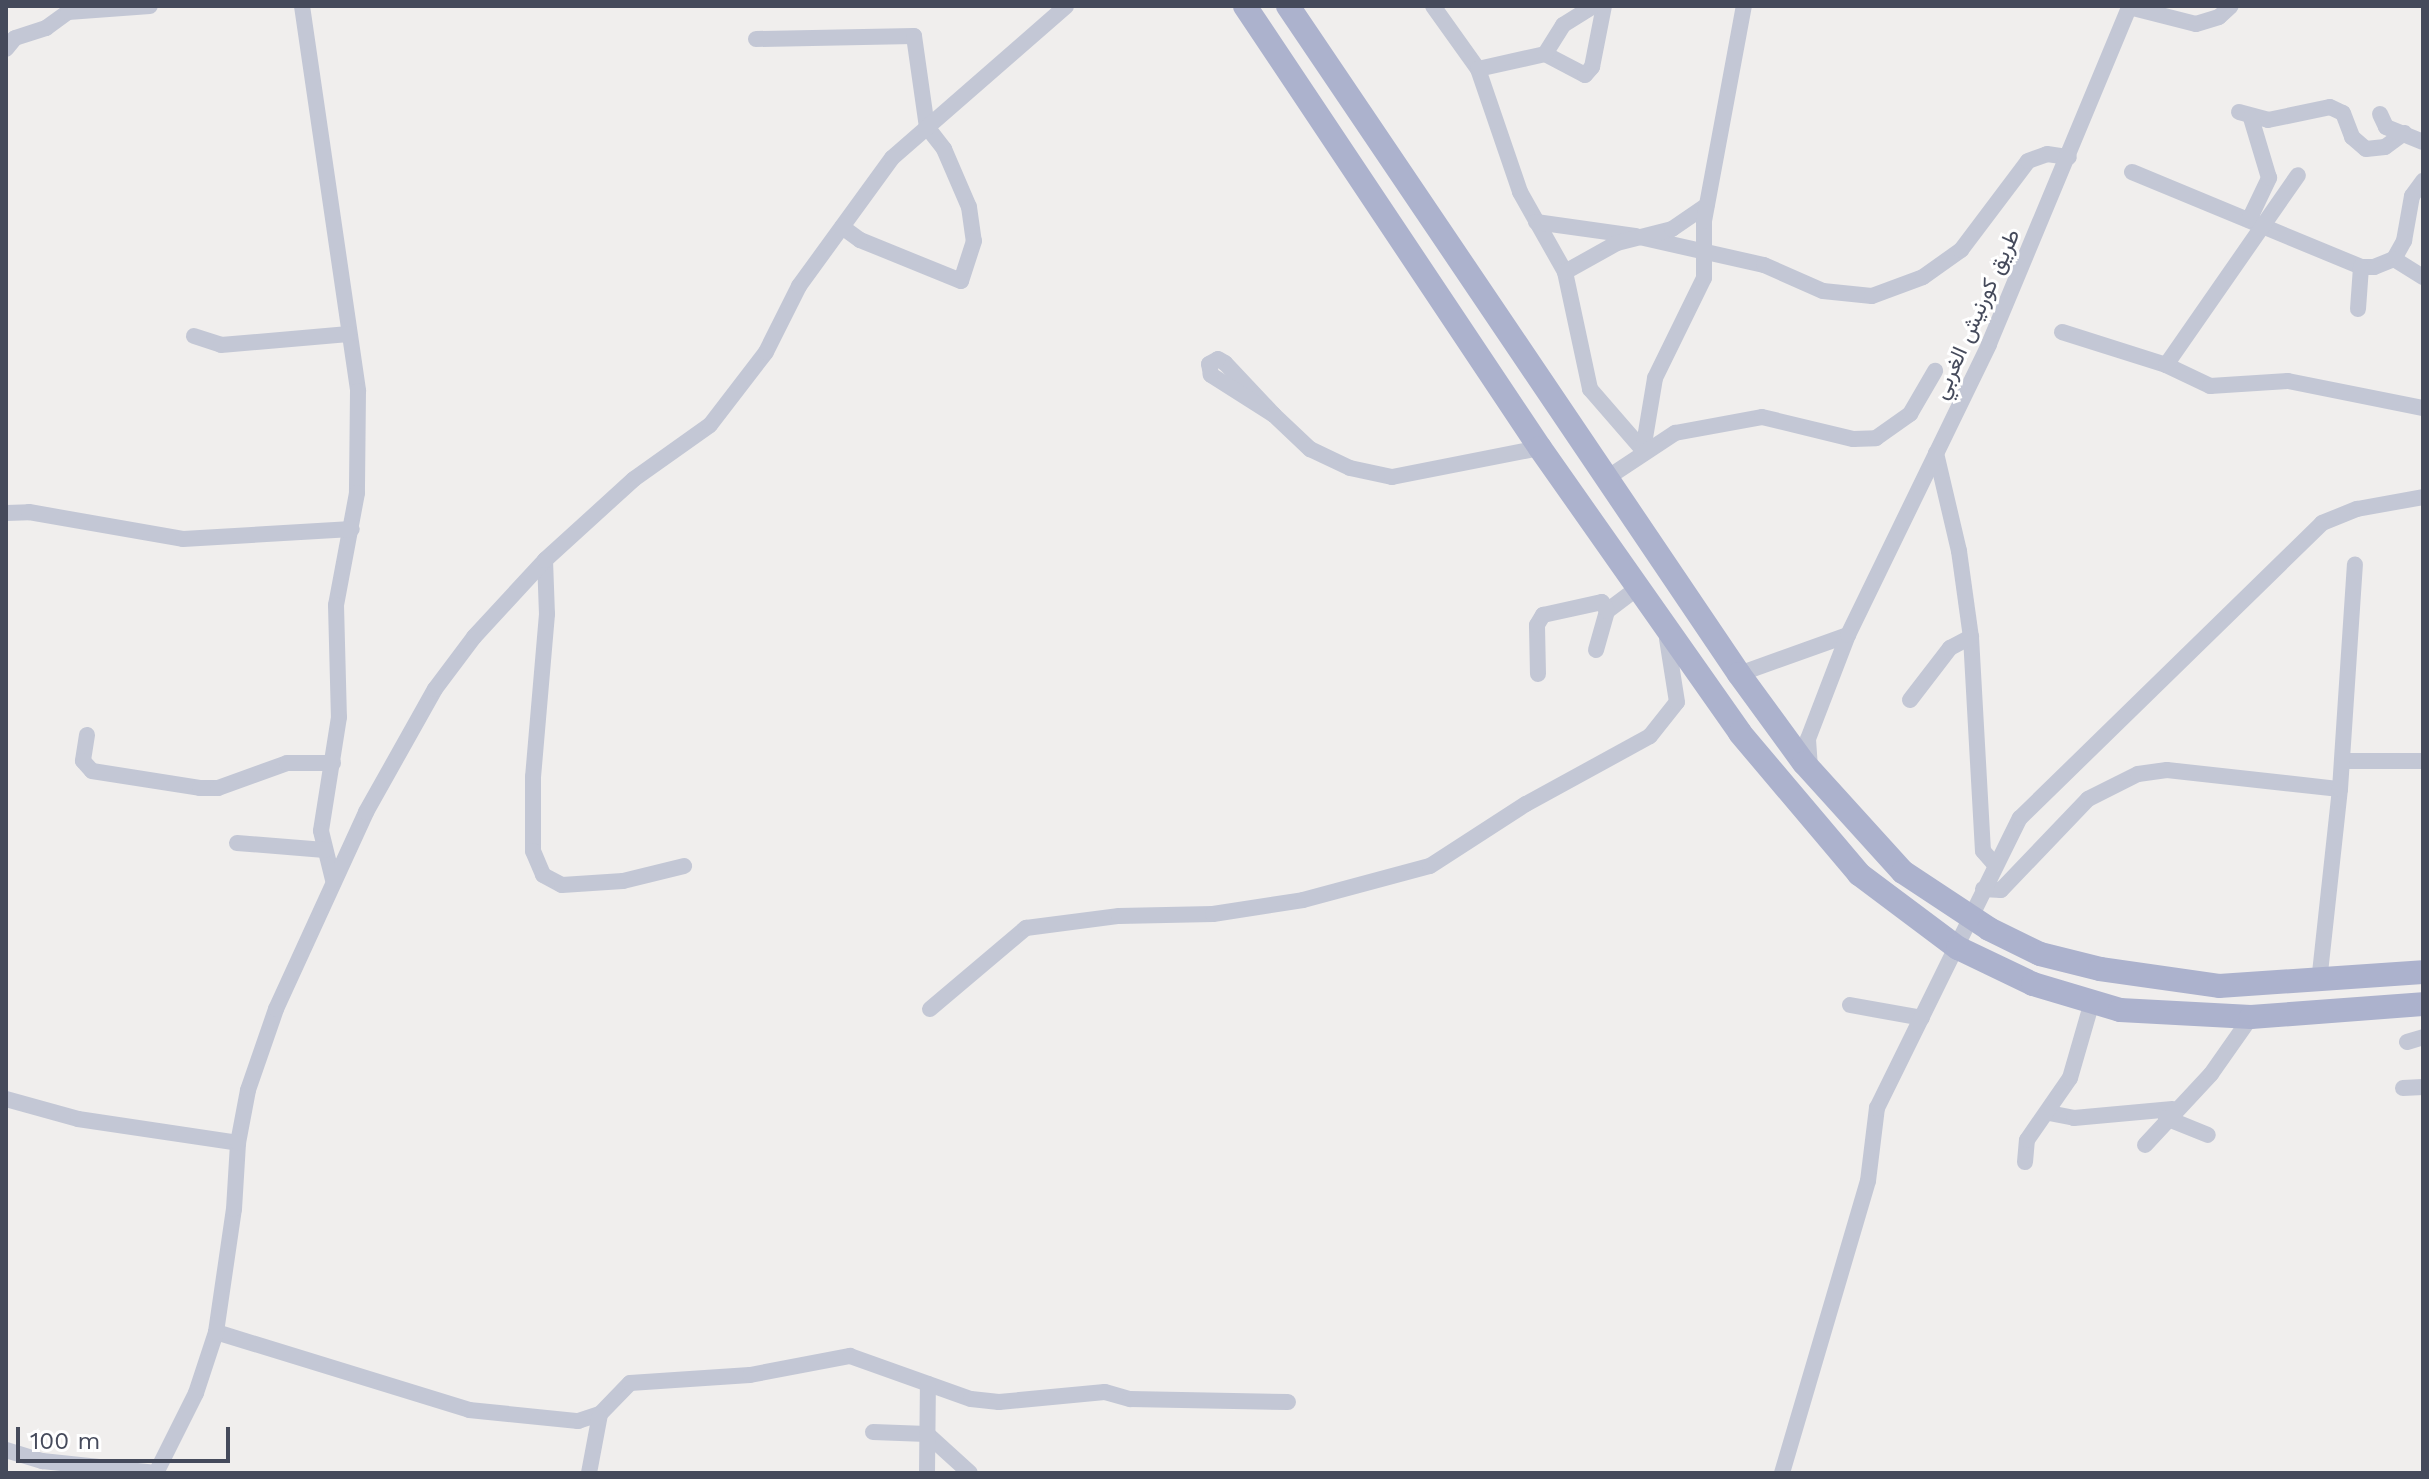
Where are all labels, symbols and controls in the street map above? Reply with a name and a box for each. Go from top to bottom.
street label: طريق كورنيش الغربي [1927,225,2025,403]
scale bar [20,1411,234,1461]
text: 100 m [30,1427,100,1455]

